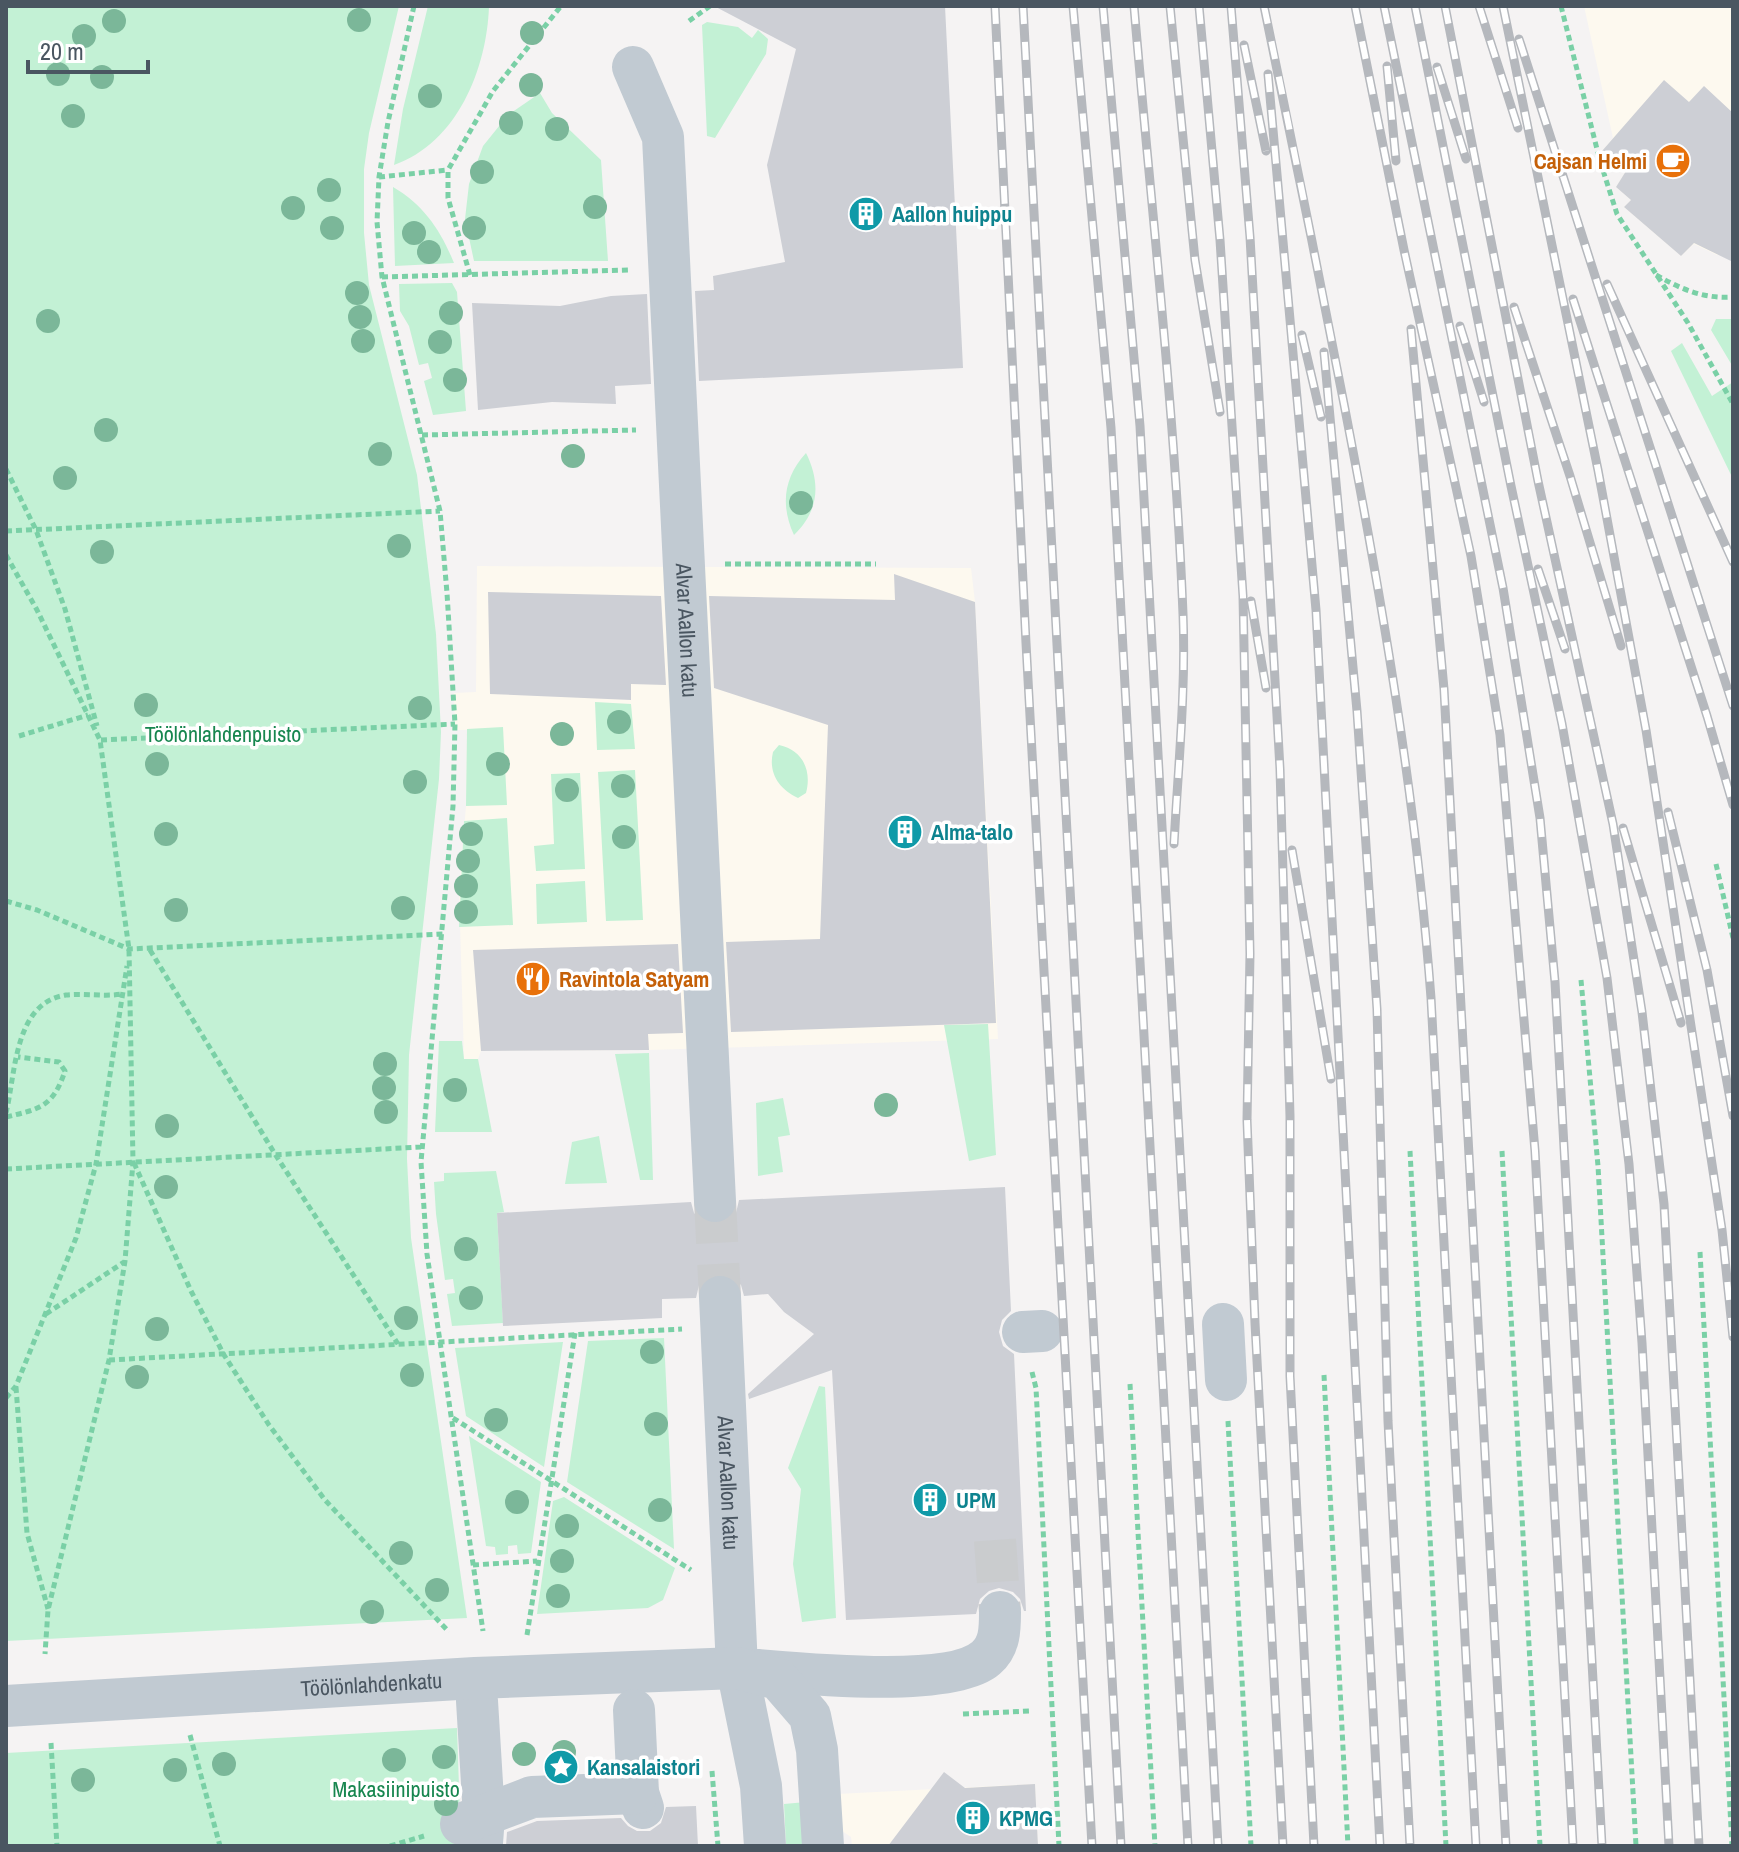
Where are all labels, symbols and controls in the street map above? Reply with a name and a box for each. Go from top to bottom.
scale bar [28,24,148,74]
text: 20 m [40,35,84,67]
cafe icon: Cajsan Helmi [1654,142,1692,180]
place label: Cajsan Helmi [1534,146,1647,176]
building icon: Aallon huippu [847,195,885,233]
place label: Aallon huippu [892,199,1012,229]
street label: Alvar Aallon katu [669,561,705,698]
park label: Töölönlahdenpuisto [145,719,301,749]
building icon: Alma-talo [886,813,924,851]
place label: Alma-talo [931,817,1013,847]
restaurant icon: Ravintola Satyam [514,960,552,998]
place label: Ravintola Satyam [559,964,709,994]
street label: Alvar Aallon katu [710,1414,747,1551]
building icon: UPM [911,1481,949,1519]
place label: UPM [956,1485,996,1515]
street label: Töölönlahdenkatu [300,1665,443,1703]
place icon: Kansalaistori [542,1748,580,1786]
place label: Kansalaistori [587,1752,700,1782]
park label: Makasiinipuisto [332,1774,460,1804]
building icon: KPMG [954,1799,992,1837]
place label: KPMG [999,1803,1053,1833]

